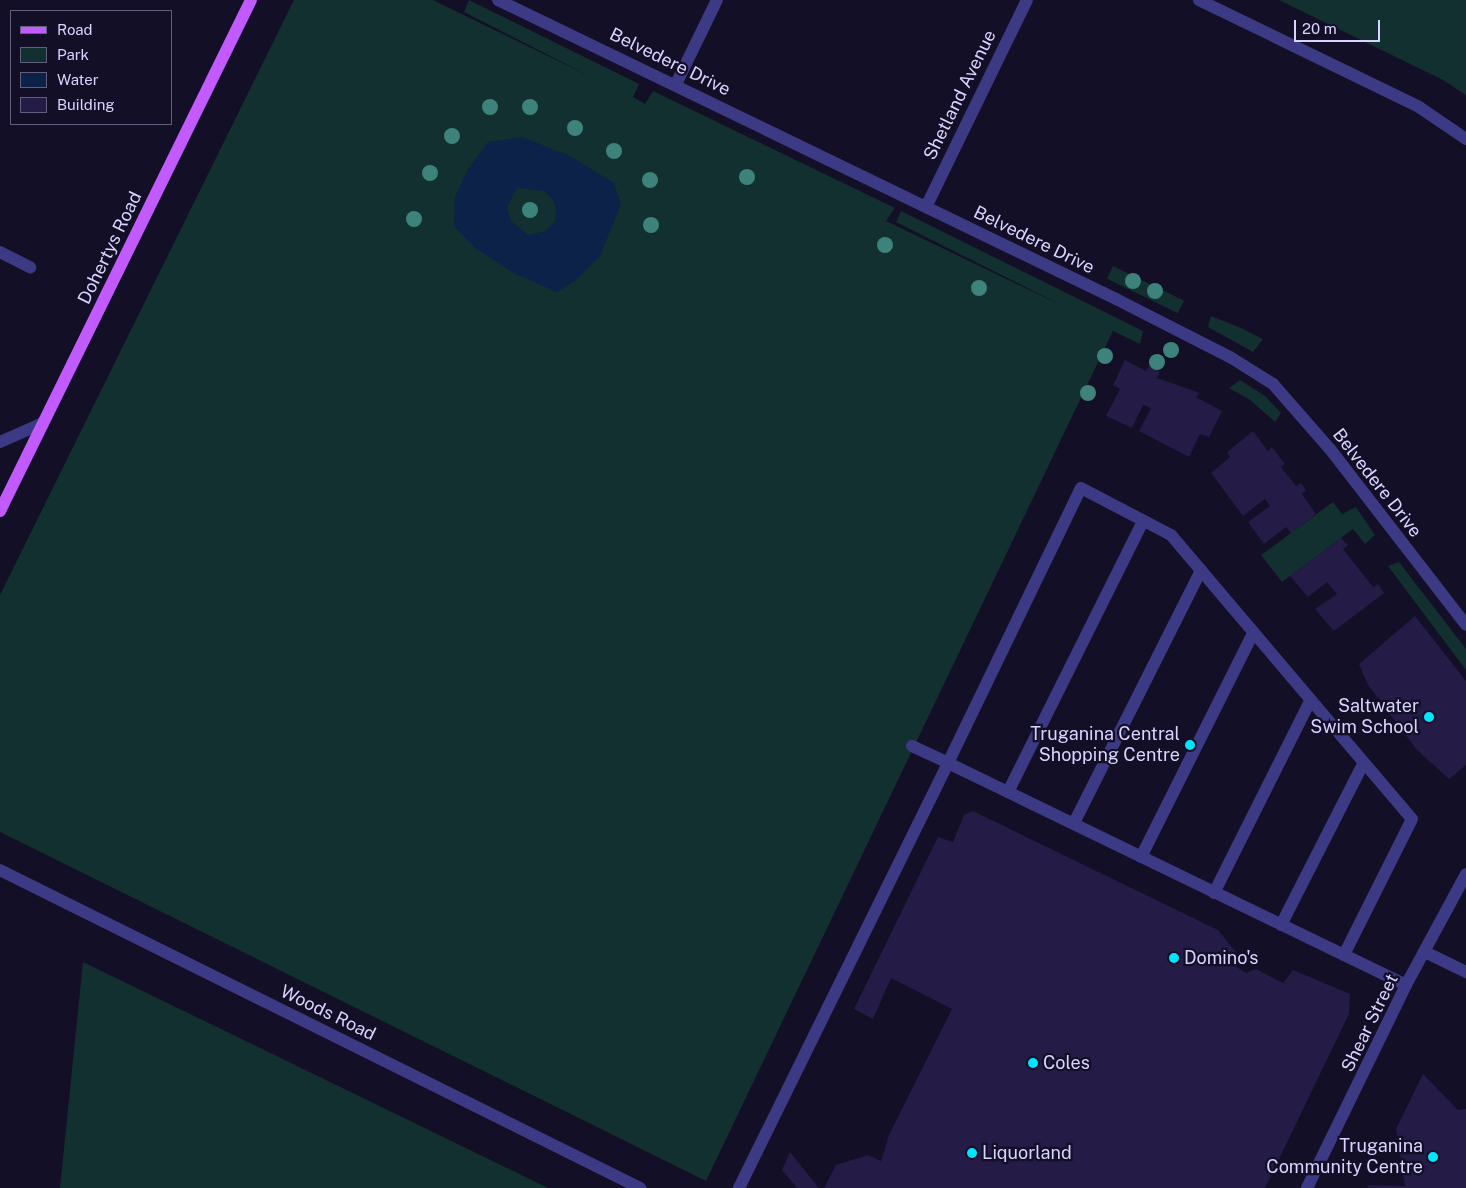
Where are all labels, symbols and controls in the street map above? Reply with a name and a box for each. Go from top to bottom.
legend [10,10,172,125]
scale bar [1296,10,1382,42]
text: 20 m [1302,20,1337,37]
text: Road [57,21,93,38]
street label: Belvedere Drive [606,23,734,101]
street label: Shetland Avenue [919,27,1001,163]
text: Park [57,46,89,63]
text: Water [57,71,99,88]
text: Building [57,96,115,113]
street label: Dohertys Road [73,188,147,308]
street label: Belvedere Drive [970,201,1098,279]
street label: Belvedere Drive [1328,424,1426,542]
place label: Saltwater Swim School [1310,696,1419,739]
marker: Saltwater Swim School [1423,711,1435,723]
place label: Truganina Central Shopping Centre [1030,724,1180,766]
marker: Truganina Central Shopping Centre [1184,739,1196,751]
place label: Domino's [1184,947,1258,969]
marker: Domino's [1168,952,1180,964]
street label: Shear Street [1337,970,1403,1076]
street label: Woods Road [277,981,379,1045]
place label: Coles [1043,1052,1090,1074]
marker: Coles [1027,1057,1039,1069]
place label: Truganina Community Centre [1266,1136,1423,1178]
place label: Liquorland [982,1142,1072,1164]
marker: Liquorland [966,1147,978,1159]
marker: Truganina Community Centre [1427,1151,1439,1163]

